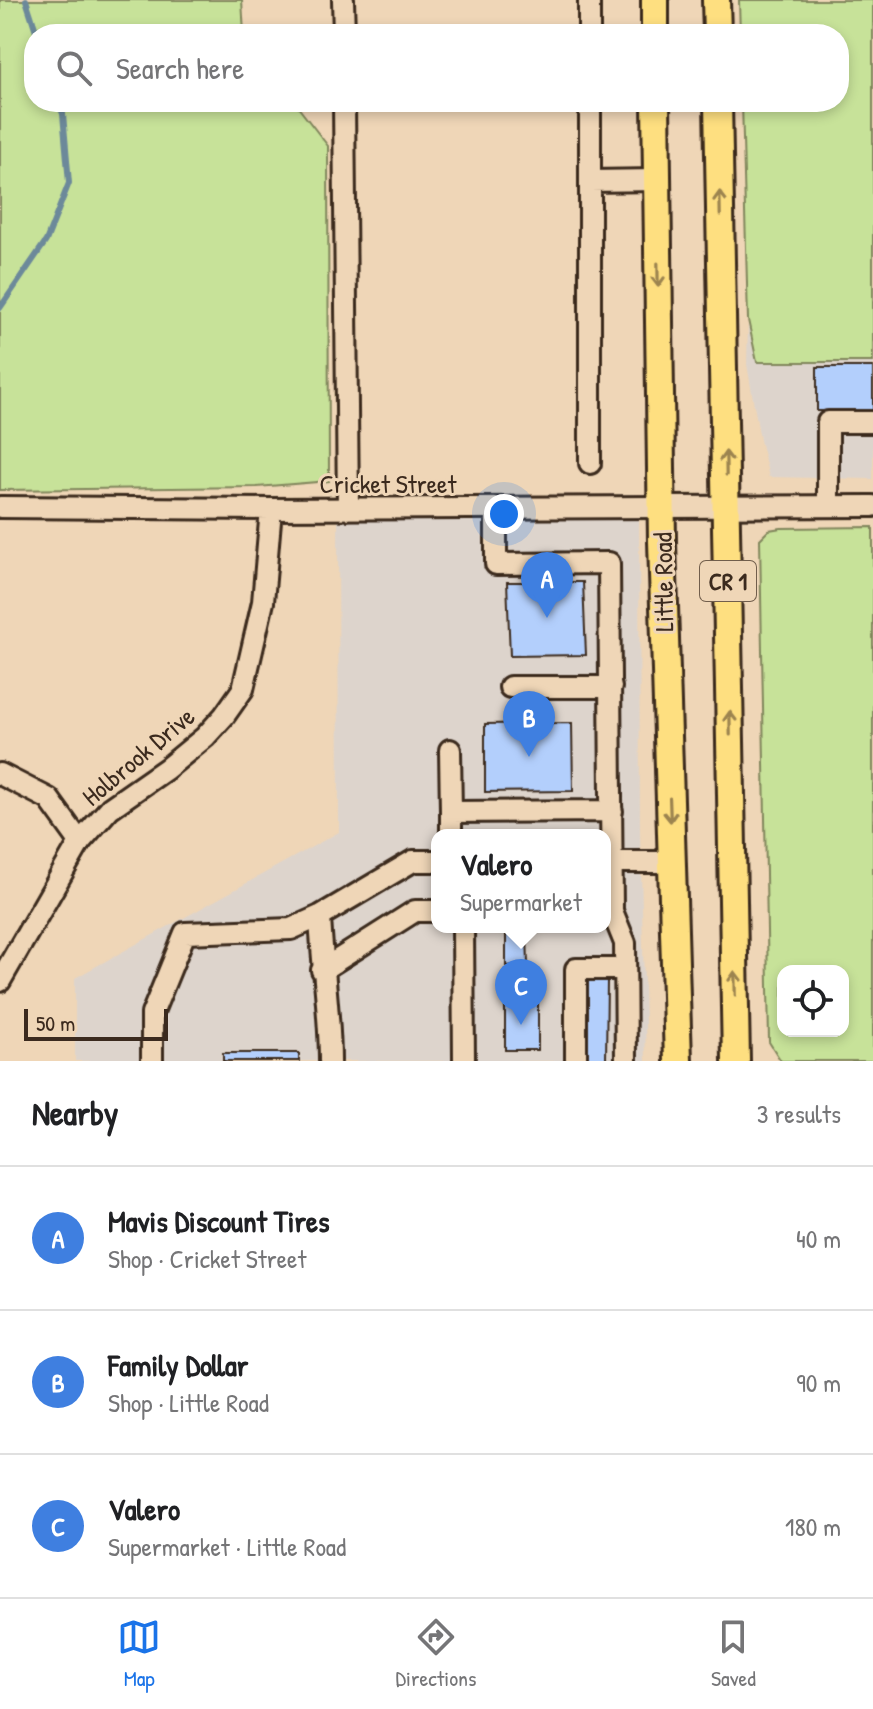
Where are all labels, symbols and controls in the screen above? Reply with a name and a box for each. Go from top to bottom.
search box [24,24,849,112]
icon: search [52,46,96,90]
text: Search here [116,48,244,88]
one-way arrow [713,190,728,217]
one-way arrow [650,261,666,288]
one-way arrow [718,450,734,477]
street label: Cricket Street [320,466,457,501]
your location [484,494,524,534]
street label: Little Road [645,532,681,632]
pin: A [521,552,573,618]
road number: CR 1 [700,561,756,601]
pin: B [503,691,555,757]
street label: Holbrook Drive [74,699,202,813]
one-way arrow [723,710,738,737]
one-way arrow [662,796,678,823]
popup [431,829,611,933]
text: Valero [460,844,532,884]
text: Supermarket [460,884,582,919]
pin: C [495,959,547,1025]
map controls [777,965,849,1037]
button: locate [777,965,849,1037]
one-way arrow [727,970,743,997]
scale bar [24,1005,168,1041]
text: 50 m [36,1008,75,1038]
text: Nearby [32,1090,118,1136]
text: 3 results [757,1096,841,1131]
text: Mavis Discount Tires [108,1201,330,1241]
text: A [52,1221,64,1256]
text: 40 m [796,1221,841,1256]
text: Shop · Cricket Street [108,1241,306,1276]
text: Family Dollar [108,1345,248,1385]
text: B [51,1365,65,1400]
text: 90 m [796,1365,841,1400]
text: Shop · Little Road [108,1385,269,1420]
text: Valero [108,1489,180,1529]
text: C [51,1509,65,1544]
text: 180 m [785,1509,841,1544]
text: Supermarket · Little Road [108,1529,346,1564]
tab: Map [117,1615,161,1693]
tab: Directions [396,1615,477,1693]
tab: Saved [711,1615,756,1693]

